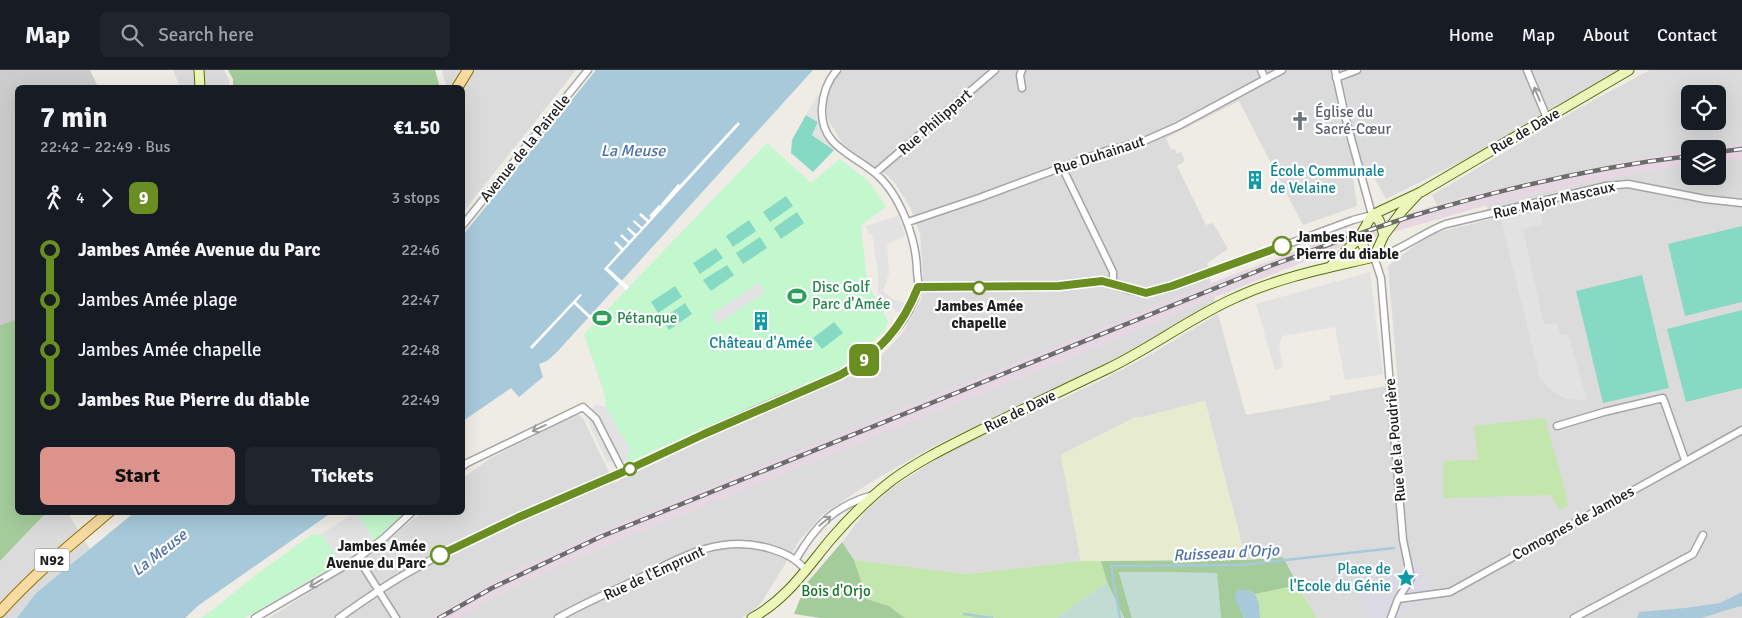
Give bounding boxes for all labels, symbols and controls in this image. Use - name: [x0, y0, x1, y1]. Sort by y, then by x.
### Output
- search box: [100, 12, 450, 57]
- text: Map: [25, 20, 70, 50]
- icon: search: [118, 21, 146, 49]
- text: Search here: [158, 23, 254, 47]
- text: Home: [1449, 24, 1494, 46]
- text: Map: [1522, 24, 1555, 46]
- text: About: [1583, 24, 1629, 46]
- text: Contact: [1657, 24, 1717, 46]
- street label: Rue Philippart: [895, 85, 975, 159]
- map controls: [1681, 85, 1726, 185]
- button: locate: [1681, 85, 1726, 130]
- one-way arrow: [1532, 87, 1541, 102]
- street label: Avenue de la Pairelle: [476, 91, 574, 205]
- text: 7 min: [40, 101, 108, 135]
- place label: Église du Sacré-Cœur: [1315, 102, 1392, 138]
- street label: Rue de Dave: [1487, 104, 1563, 158]
- church icon: Église du Sacré-Cœur: [1289, 110, 1311, 132]
- text: €1.50: [394, 116, 440, 140]
- street label: Rue Duhainaut: [1051, 132, 1147, 178]
- text: 22:42 – 22:49 · Bus: [40, 137, 171, 157]
- button: layers: [1681, 140, 1726, 185]
- water label: La Meuse: [601, 141, 666, 161]
- place label: École Communale de Velaine: [1270, 161, 1385, 197]
- building icon: École Communale de Velaine: [1244, 169, 1266, 191]
- street label: Rue Major Mascaux: [1491, 177, 1617, 223]
- icon: walk: [40, 184, 68, 212]
- icon: forward: [93, 184, 121, 212]
- text: 9: [139, 187, 148, 209]
- text: 4: [76, 188, 85, 208]
- text: 3 stops: [392, 188, 440, 208]
- place label: Jambes Rue Pierre du diable: [1296, 228, 1399, 263]
- marker: Jambes Rue Pierre du diable: [1272, 236, 1292, 256]
- text: Jambes Amée Avenue du Parc: [78, 238, 321, 262]
- text: 22:46: [401, 240, 440, 260]
- place label: Disc Golf Parc d'Amée: [812, 278, 891, 313]
- marker: Jambes Amée chapelle: [972, 281, 986, 295]
- sports icon: Disc Golf Parc d'Amée: [786, 285, 808, 307]
- text: Jambes Amée plage: [78, 288, 238, 312]
- text: 22:47: [401, 290, 440, 310]
- place label: Jambes Amée chapelle: [935, 297, 1023, 332]
- sports icon: Pétanque: [591, 307, 613, 329]
- place label: Pétanque: [617, 309, 677, 327]
- building icon: Château d'Amée: [750, 310, 772, 332]
- place label: Château d'Amée: [709, 334, 813, 352]
- text: Jambes Amée chapelle: [78, 338, 262, 362]
- text: 22:48: [401, 340, 440, 360]
- line badge: 9: [848, 344, 880, 376]
- text: 9: [859, 349, 869, 371]
- street label: Rue de la Poudrière: [1381, 377, 1409, 503]
- street label: Rue de Dave: [981, 386, 1059, 436]
- text: Jambes Rue Pierre du diable: [78, 388, 310, 412]
- text: 22:49: [401, 390, 440, 410]
- one-way arrow: [532, 423, 547, 433]
- button: Start: [40, 447, 235, 505]
- button: Tickets: [245, 447, 440, 505]
- unlabelled marker: [623, 462, 637, 476]
- street label: Comognes de Jambes: [1509, 482, 1637, 564]
- one-way arrow: [818, 515, 831, 526]
- water label: La Meuse: [128, 524, 192, 581]
- place label: Jambes Amée Avenue du Parc: [326, 537, 426, 572]
- water label: Ruisseau d'Orjo: [1173, 540, 1280, 566]
- street label: Rue de l'Emprunt: [601, 542, 707, 604]
- marker: Jambes Amée Avenue du Parc: [430, 545, 450, 565]
- road number: N92: [34, 548, 70, 572]
- place label: Place de l'Ecole du Génie: [1289, 560, 1391, 595]
- place icon: Place de l'Ecole du Génie: [1395, 567, 1417, 589]
- one-way arrow: [310, 578, 324, 588]
- park label: Bois d'Orjo: [801, 582, 871, 600]

